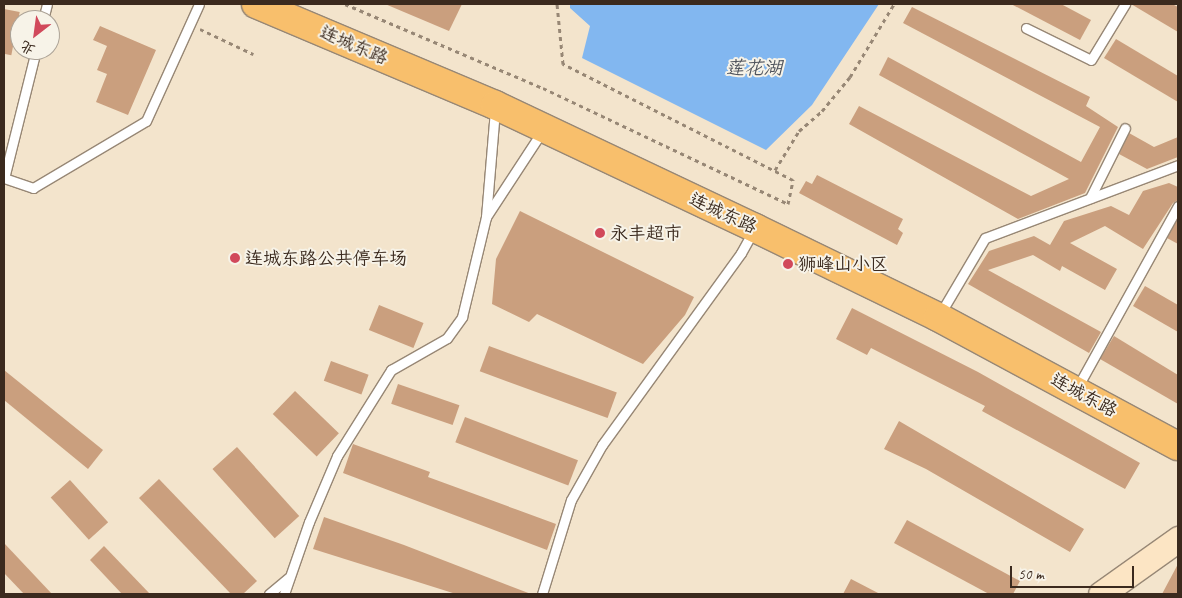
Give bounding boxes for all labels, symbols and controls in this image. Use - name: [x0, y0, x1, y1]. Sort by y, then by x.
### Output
- north arrow: [10, 10, 60, 60]
- street label: 连城东路: [317, 21, 391, 69]
- text: 北: [17, 37, 38, 58]
- water label: 莲花湖: [726, 58, 782, 80]
- street label: 连城东路: [686, 188, 760, 238]
- place label: 永丰超市: [610, 222, 682, 244]
- marker: 永丰超市: [594, 227, 606, 239]
- place label: 连城东路公共停车场: [245, 247, 407, 269]
- marker: 连城东路公共停车场: [229, 252, 241, 264]
- place label: 狮峰山小区: [798, 253, 888, 275]
- marker: 狮峰山小区: [782, 258, 794, 270]
- street label: 连城东路: [1047, 369, 1121, 421]
- scale bar: [1012, 556, 1136, 588]
- text: 50 m: [1018, 565, 1044, 584]

